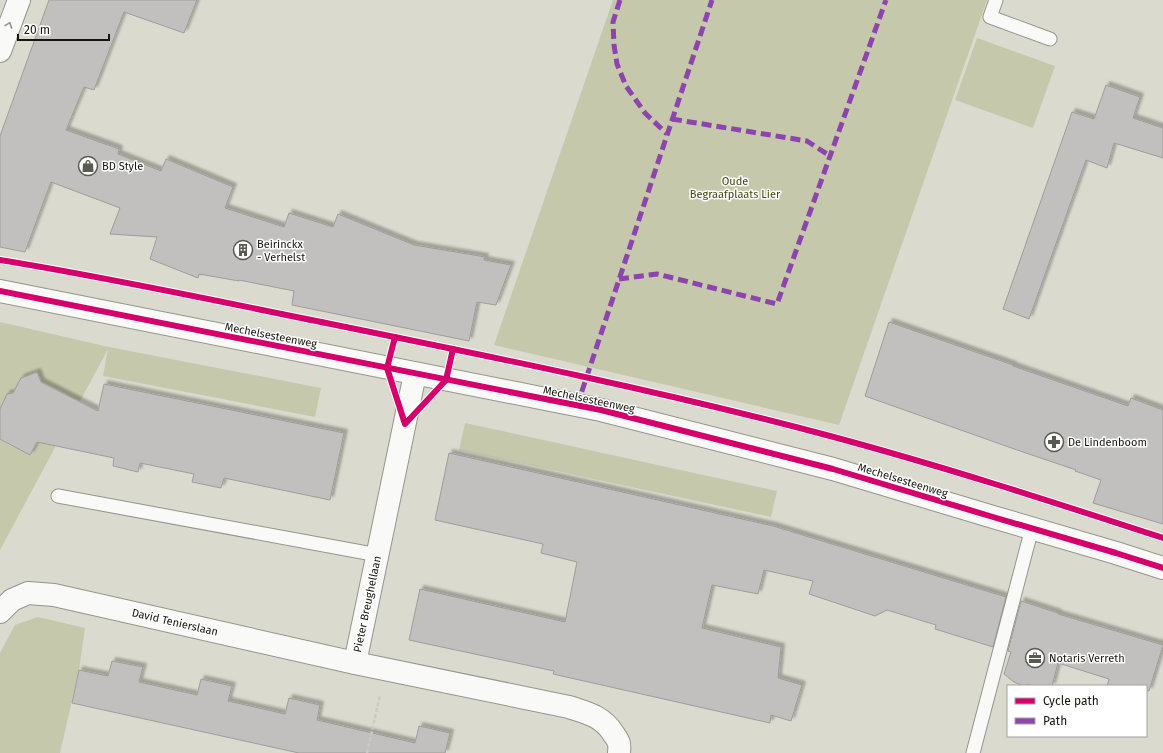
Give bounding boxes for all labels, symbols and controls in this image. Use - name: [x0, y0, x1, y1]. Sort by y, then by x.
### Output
- scale bar: [18, 16, 109, 42]
- one-way arrow: [5, 22, 13, 29]
- text: 20 m: [24, 23, 50, 37]
- shop icon: BD Style: [77, 155, 99, 177]
- place label: BD Style: [102, 160, 143, 173]
- park label: Oude Begraafplaats Lier: [690, 175, 781, 201]
- place label: Beirinckx - Verhelst: [257, 238, 305, 264]
- building icon: Beirinckx - Verhelst: [232, 239, 254, 261]
- street label: Mechelsesteenweg: [224, 320, 318, 351]
- street label: Mechelsesteenweg: [542, 383, 636, 416]
- pharmacy icon: De Lindenboom: [1043, 431, 1065, 453]
- place label: De Lindenboom: [1068, 436, 1147, 449]
- street label: Mechelsesteenweg: [856, 461, 950, 500]
- street label: Pieter Breughellaan: [351, 555, 384, 654]
- street label: David Tenierslaan: [130, 606, 219, 639]
- office icon: Notaris Verreth: [1024, 647, 1046, 669]
- place label: Notaris Verreth: [1049, 652, 1125, 665]
- legend: [1007, 685, 1147, 737]
- text: Cycle path: [1043, 694, 1099, 708]
- text: Path: [1043, 714, 1067, 728]

